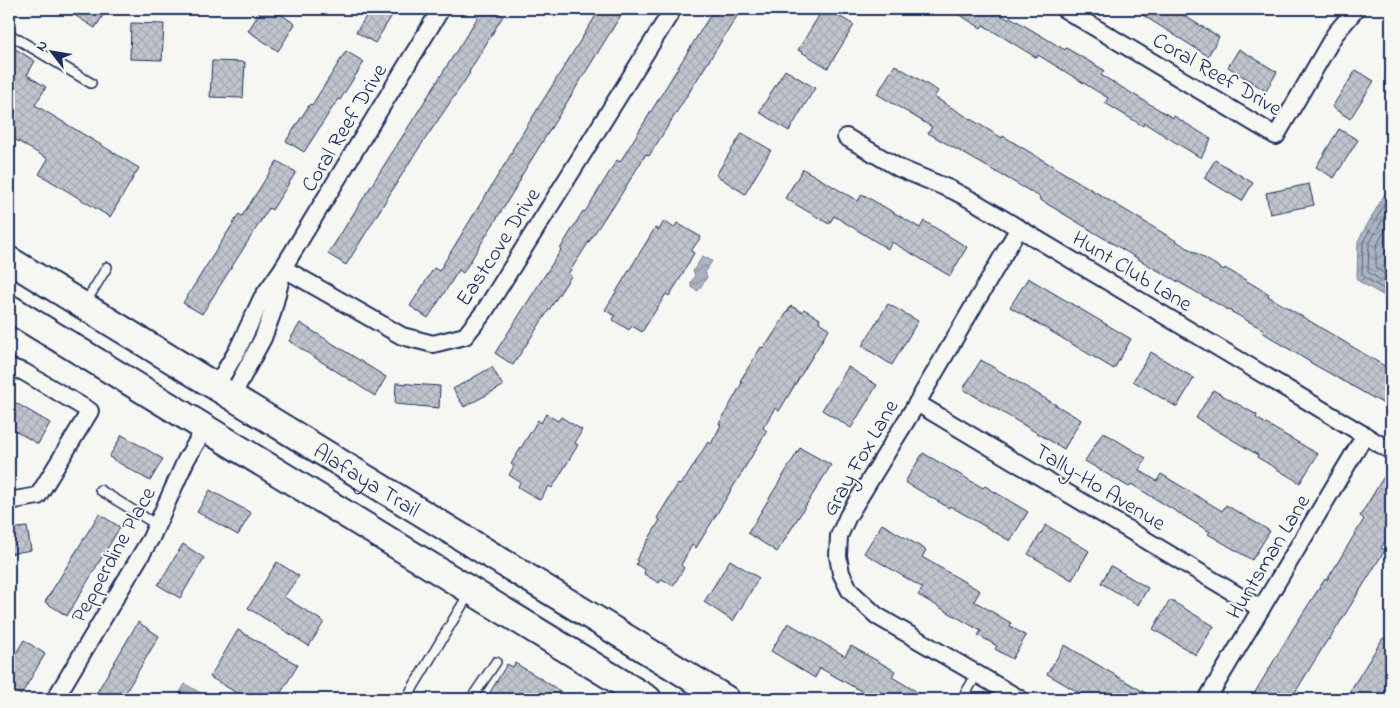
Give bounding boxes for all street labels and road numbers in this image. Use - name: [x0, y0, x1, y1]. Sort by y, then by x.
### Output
- street label: Coral Reef Drive: [1146, 26, 1287, 126]
- street label: Coral Reef Drive: [295, 58, 397, 199]
- street label: Eastcove Drive: [449, 182, 550, 313]
- street label: Hunt Club Lane: [1065, 224, 1198, 321]
- street label: Gray Fox Lane: [815, 394, 909, 523]
- street label: Alafaya Trail: [306, 437, 425, 527]
- street label: Tally-Ho Avenue: [1027, 437, 1171, 541]
- street label: Pepperdine Place: [64, 482, 165, 629]
- street label: Huntsman Lane: [1220, 489, 1320, 626]

